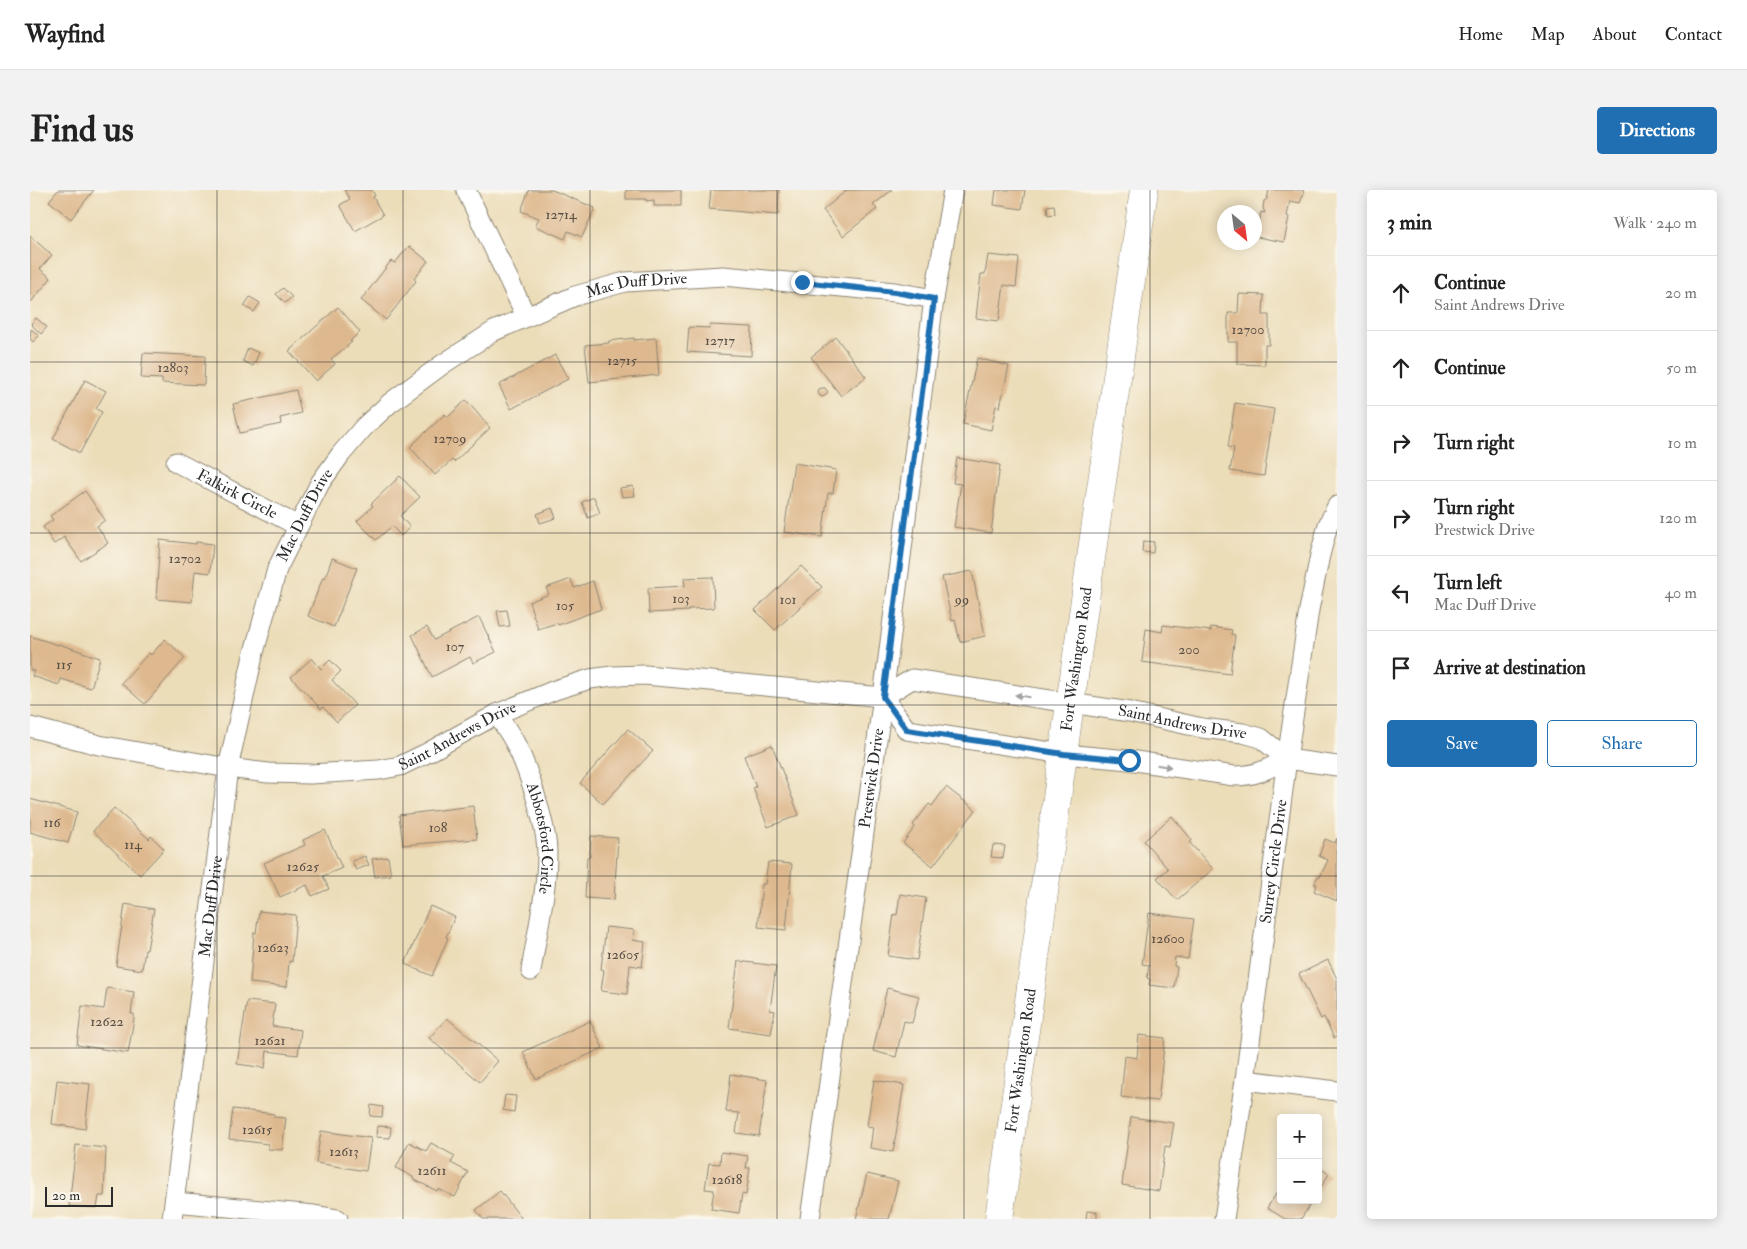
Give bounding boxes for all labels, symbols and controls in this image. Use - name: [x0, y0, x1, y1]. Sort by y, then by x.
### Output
- text: Wayfind: [25, 19, 105, 50]
- text: Home: [1458, 23, 1503, 46]
- text: Map: [1531, 23, 1565, 46]
- text: About: [1593, 23, 1637, 46]
- text: Contact: [1665, 23, 1722, 46]
- button: Directions: [1597, 107, 1717, 154]
- text: Find us: [30, 108, 134, 152]
- north arrow: [1217, 205, 1262, 250]
- house number: 12714: [545, 206, 578, 223]
- text: 3 min: [1387, 209, 1432, 236]
- text: Walk · 240 m: [1613, 213, 1697, 233]
- street label: Mac Duff Drive: [584, 268, 688, 302]
- route end: [791, 271, 814, 294]
- text: Continue: [1434, 271, 1505, 295]
- icon: ahead: [1387, 279, 1415, 307]
- text: 20 m: [1665, 283, 1697, 303]
- text: Saint Andrews Drive: [1434, 295, 1565, 315]
- house number: 12700: [1232, 321, 1264, 338]
- house number: 12717: [705, 332, 736, 349]
- house number: 12715: [607, 352, 638, 369]
- icon: ahead: [1387, 354, 1415, 382]
- text: Continue: [1434, 356, 1505, 380]
- text: 50 m: [1666, 358, 1697, 378]
- house number: 12803: [157, 359, 189, 376]
- icon: right: [1387, 429, 1415, 457]
- house number: 12709: [434, 430, 466, 447]
- text: Turn right: [1434, 431, 1514, 455]
- text: 10 m: [1667, 433, 1697, 453]
- street label: Mac Duff Drive: [272, 464, 337, 565]
- street label: Falkirk Circle: [193, 465, 281, 524]
- text: Turn right: [1434, 496, 1514, 520]
- icon: right: [1387, 504, 1415, 532]
- text: 120 m: [1659, 508, 1697, 528]
- text: Prestwick Drive: [1434, 520, 1535, 540]
- house number: 12702: [169, 550, 201, 567]
- text: Turn left: [1434, 571, 1502, 595]
- icon: left: [1387, 579, 1415, 607]
- text: 40 m: [1664, 583, 1697, 603]
- street label: Fort Washington Road: [1056, 586, 1097, 733]
- house number: 103: [672, 590, 690, 607]
- house number: 101: [779, 591, 797, 608]
- house number: 99: [954, 591, 969, 608]
- text: Mac Duff Drive: [1434, 595, 1536, 615]
- house number: 105: [556, 597, 575, 614]
- house number: 107: [446, 638, 465, 655]
- house number: 200: [1178, 641, 1200, 658]
- icon: arrive: [1387, 654, 1415, 682]
- house number: 115: [56, 656, 73, 673]
- text: Arrive at destination: [1434, 656, 1586, 680]
- one-way arrow: [1014, 692, 1030, 700]
- street label: Saint Andrews Drive: [395, 697, 520, 775]
- street label: Saint Andrews Drive: [1117, 700, 1250, 744]
- button: Save: [1387, 720, 1537, 767]
- button: Share: [1547, 720, 1697, 767]
- street label: Prestwick Drive: [855, 727, 889, 830]
- route start: [1118, 749, 1141, 772]
- one-way arrow: [1157, 762, 1173, 770]
- street label: Abbotsford Circle: [522, 779, 557, 896]
- street label: Surrey Circle Drive: [1256, 798, 1292, 925]
- house number: 116: [44, 814, 61, 831]
- house number: 108: [429, 819, 448, 836]
- house number: 114: [124, 836, 143, 853]
- street label: Mac Duff Drive: [195, 854, 227, 958]
- house number: 12625: [287, 858, 320, 875]
- house number: 12600: [1151, 930, 1185, 947]
- house number: 12623: [257, 939, 289, 956]
- house number: 12605: [607, 946, 640, 963]
- street label: Fort Washington Road: [1001, 987, 1041, 1134]
- house number: 12622: [90, 1013, 124, 1030]
- house number: 12621: [254, 1032, 286, 1049]
- map controls: [1277, 1114, 1322, 1204]
- button: +: [1277, 1114, 1322, 1159]
- house number: 12615: [242, 1121, 273, 1138]
- house number: 12613: [329, 1143, 359, 1160]
- button: −: [1277, 1159, 1322, 1204]
- house number: 12611: [417, 1162, 447, 1179]
- house number: 12618: [712, 1171, 743, 1188]
- scale bar: [45, 1184, 112, 1207]
- text: 20 m: [52, 1187, 80, 1204]

